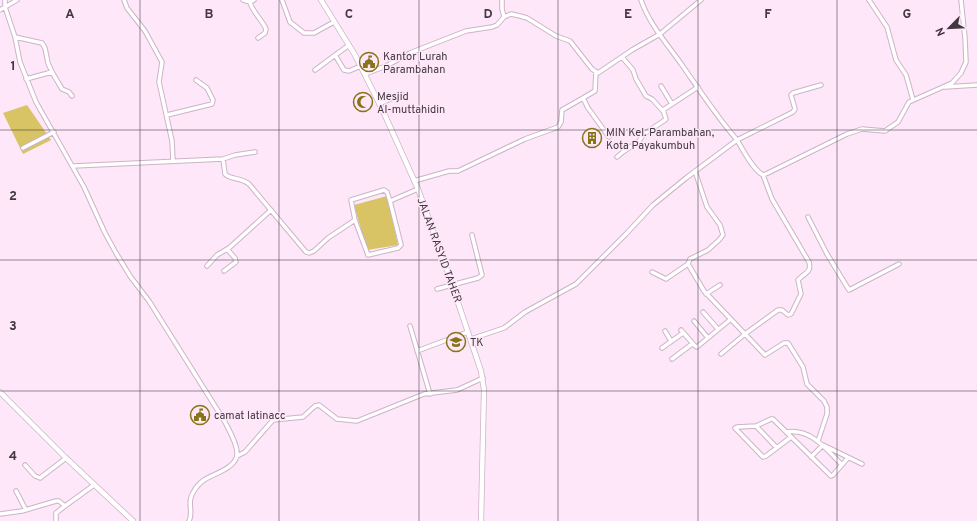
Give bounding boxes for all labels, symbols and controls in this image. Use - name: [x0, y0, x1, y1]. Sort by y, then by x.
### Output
- text: A: [65, 7, 75, 23]
- text: B: [205, 7, 214, 23]
- text: C: [345, 7, 353, 23]
- text: D: [483, 7, 493, 23]
- text: E: [624, 7, 632, 23]
- text: F: [764, 7, 772, 23]
- text: G: [903, 7, 912, 23]
- north arrow: [929, 8, 969, 48]
- text: N: [933, 25, 949, 38]
- place label: Kantor Lurah Parambahan: [383, 50, 448, 77]
- public building icon: Kantor Lurah Parambahan: [358, 51, 380, 73]
- text: 1: [10, 59, 16, 75]
- place label: Mesjid Al-muttahidin: [377, 90, 445, 117]
- mosque icon: Mesjid Al-muttahidin: [352, 91, 374, 113]
- place label: MIN Kel. Parambahan, Kota Payakumbuh: [606, 126, 715, 153]
- building icon: MIN Kel. Parambahan, Kota Payakumbuh: [581, 127, 603, 149]
- text: 2: [9, 189, 17, 205]
- street label: JALAN RASYID TAHER: [414, 196, 465, 305]
- text: 3: [9, 319, 17, 335]
- school or university icon: TK: [445, 331, 467, 353]
- place label: TK: [470, 336, 484, 350]
- public building icon: camat latinacc: [189, 404, 211, 426]
- place label: camat latinacc: [214, 409, 286, 423]
- text: 4: [9, 449, 17, 465]

